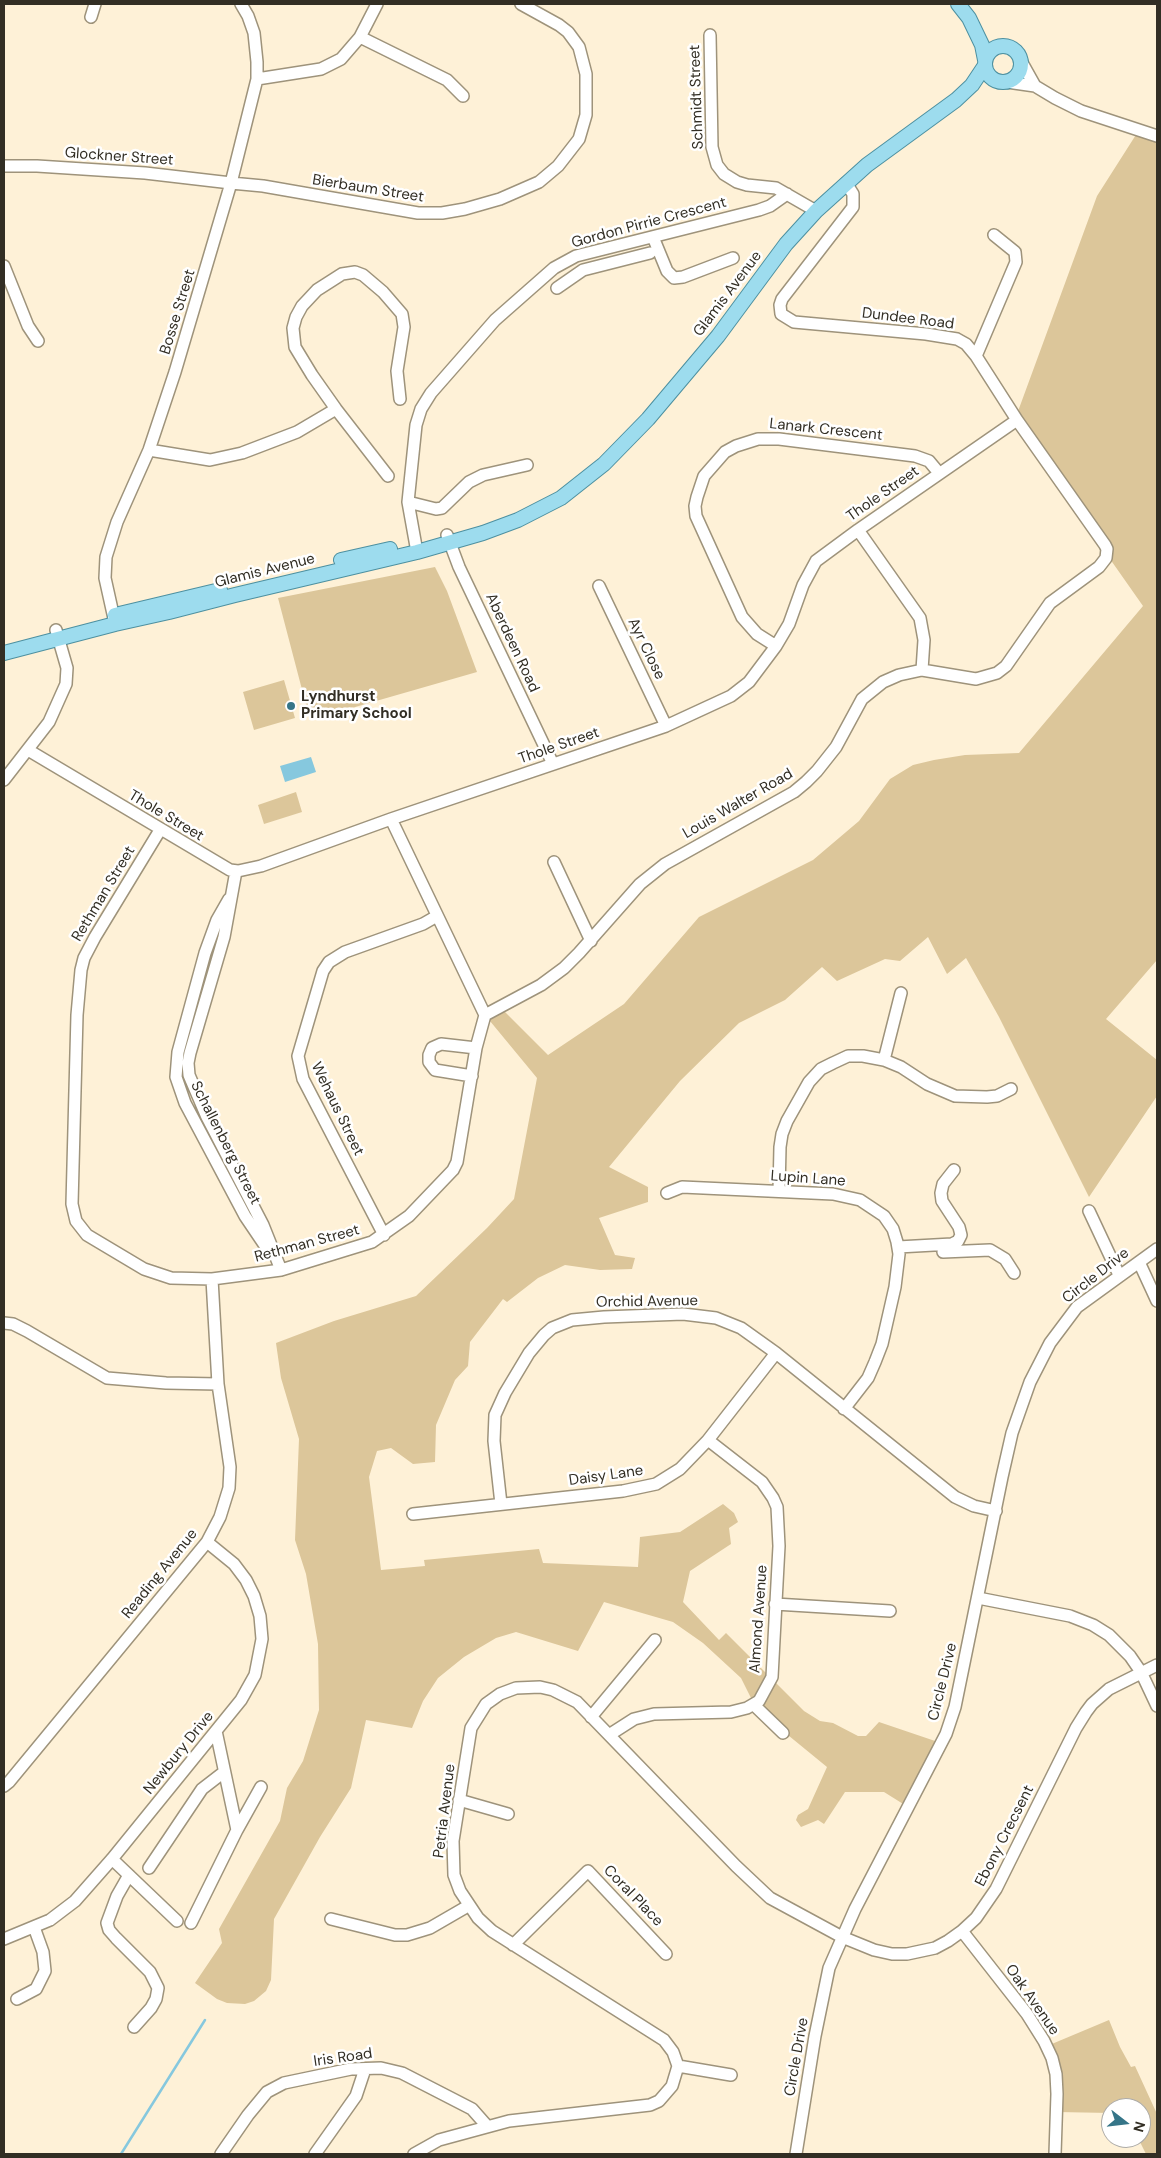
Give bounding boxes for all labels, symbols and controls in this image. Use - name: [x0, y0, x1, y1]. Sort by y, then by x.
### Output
- street label: Schmidt Street: [686, 44, 708, 150]
- street label: Glockner Street: [64, 144, 174, 170]
- street label: Bierbaum Street: [311, 171, 425, 207]
- street label: Gordon Pirrie Crescent: [570, 194, 728, 252]
- street label: Glamis Avenue: [690, 248, 766, 340]
- street label: Bosse Street: [157, 267, 199, 357]
- street label: Dundee Road: [861, 304, 955, 334]
- street label: Lanark Crescent: [769, 415, 883, 445]
- street label: Thole Street: [843, 462, 923, 526]
- street label: Glamis Avenue: [213, 550, 317, 592]
- street label: Aberdeen Road: [481, 591, 543, 695]
- street label: Ayr Close: [623, 615, 669, 683]
- place label: Lyndhurst Primary School: [301, 688, 412, 723]
- marker: Lyndhurst Primary School: [285, 700, 297, 712]
- street label: Thole Street: [516, 724, 602, 768]
- street label: Louis Walter Road: [680, 765, 796, 843]
- street label: Thole Street: [125, 787, 207, 845]
- street label: Rethman Street: [69, 843, 139, 945]
- street label: Wehaus Street: [307, 1059, 367, 1159]
- street label: Schallenberg Street: [186, 1078, 264, 1208]
- street label: Lupin Lane: [770, 1167, 846, 1191]
- street label: Rethman Street: [253, 1221, 361, 1267]
- street label: Circle Drive: [1059, 1244, 1133, 1308]
- street label: Orchid Avenue: [596, 1292, 698, 1312]
- street label: Daisy Lane: [568, 1462, 644, 1490]
- street label: Reading Avenue: [118, 1526, 202, 1622]
- street label: Almond Avenue: [746, 1564, 772, 1674]
- street label: Circle Drive: [925, 1641, 961, 1723]
- street label: Newbury Drive: [140, 1708, 218, 1798]
- street label: Petria Avenue: [430, 1763, 460, 1859]
- street label: Ebony Crecsent: [972, 1782, 1038, 1890]
- street label: Coral Place: [599, 1862, 667, 1930]
- street label: Oak Avenue: [1001, 1961, 1063, 2039]
- street label: Circle Drive: [781, 2016, 813, 2098]
- street label: Iris Road: [312, 2045, 374, 2071]
- north arrow: [1101, 2098, 1151, 2148]
- text: N: [1129, 2119, 1150, 2134]

